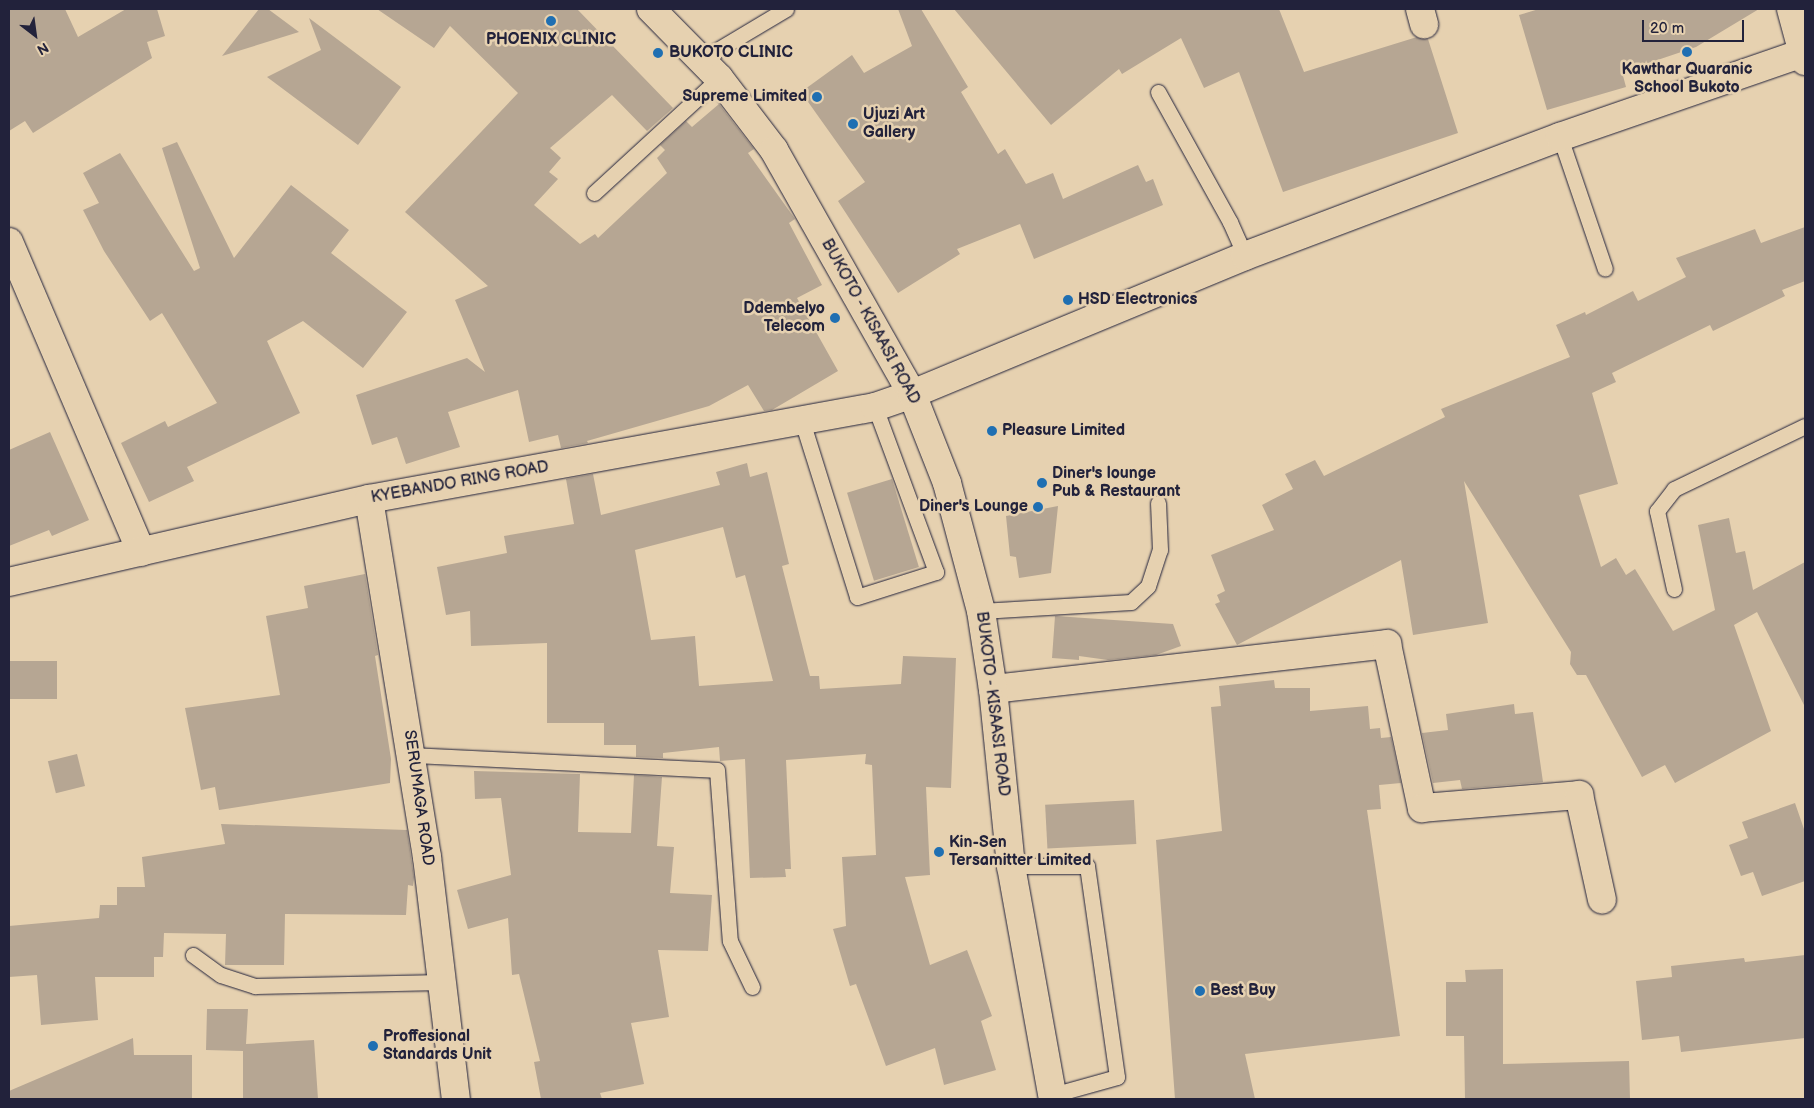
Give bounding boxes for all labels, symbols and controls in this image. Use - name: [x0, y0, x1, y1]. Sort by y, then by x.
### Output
- north arrow: [10, 10, 60, 60]
- scale bar: [1644, 10, 1746, 42]
- marker: PHOENIX CLINIC: [544, 14, 558, 28]
- text: 20 m: [1650, 19, 1684, 38]
- place label: PHOENIX CLINIC: [486, 30, 616, 50]
- text: N: [34, 38, 52, 58]
- place label: BUKOTO CLINIC: [669, 43, 793, 63]
- marker: BUKOTO CLINIC: [651, 46, 665, 60]
- marker: Kawthar Quaranic School Bukoto: [1681, 46, 1693, 58]
- place label: Kawthar Quaranic School Bukoto: [1622, 60, 1752, 98]
- place label: Supreme Limited: [682, 87, 807, 107]
- marker: Supreme Limited: [811, 91, 823, 103]
- place label: Ujuzi Art Gallery: [863, 105, 925, 143]
- marker: Ujuzi Art Gallery: [847, 118, 859, 130]
- street label: BUKOTO - KISAASI ROAD: [816, 235, 924, 409]
- place label: HSD Electronics: [1078, 290, 1197, 310]
- marker: HSD Electronics: [1062, 294, 1074, 306]
- place label: Ddembelyo Telecom: [743, 299, 825, 337]
- marker: Ddembelyo Telecom: [829, 312, 841, 324]
- place label: Pleasure Limited: [1002, 421, 1125, 441]
- marker: Pleasure Limited: [986, 425, 998, 437]
- street label: KYEBANDO RING ROAD: [370, 458, 550, 508]
- place label: Diner's lounge Pub & Restaurant: [1052, 464, 1180, 502]
- marker: Diner's lounge Pub & Restaurant: [1036, 477, 1048, 489]
- place label: Diner's Lounge: [919, 497, 1028, 517]
- marker: Diner's Lounge: [1032, 501, 1044, 513]
- street label: BUKOTO - KISAASI ROAD: [971, 610, 1013, 798]
- street label: SERUMAGA ROAD: [399, 729, 437, 867]
- place label: Kin-Sen Tersamitter Limited: [949, 833, 1091, 871]
- marker: Kin-Sen Tersamitter Limited: [933, 846, 945, 858]
- place label: Best Buy: [1210, 981, 1276, 1001]
- marker: Best Buy: [1194, 985, 1206, 997]
- place label: Proffesional Standards Unit: [383, 1027, 492, 1065]
- marker: Proffesional Standards Unit: [367, 1040, 379, 1052]

